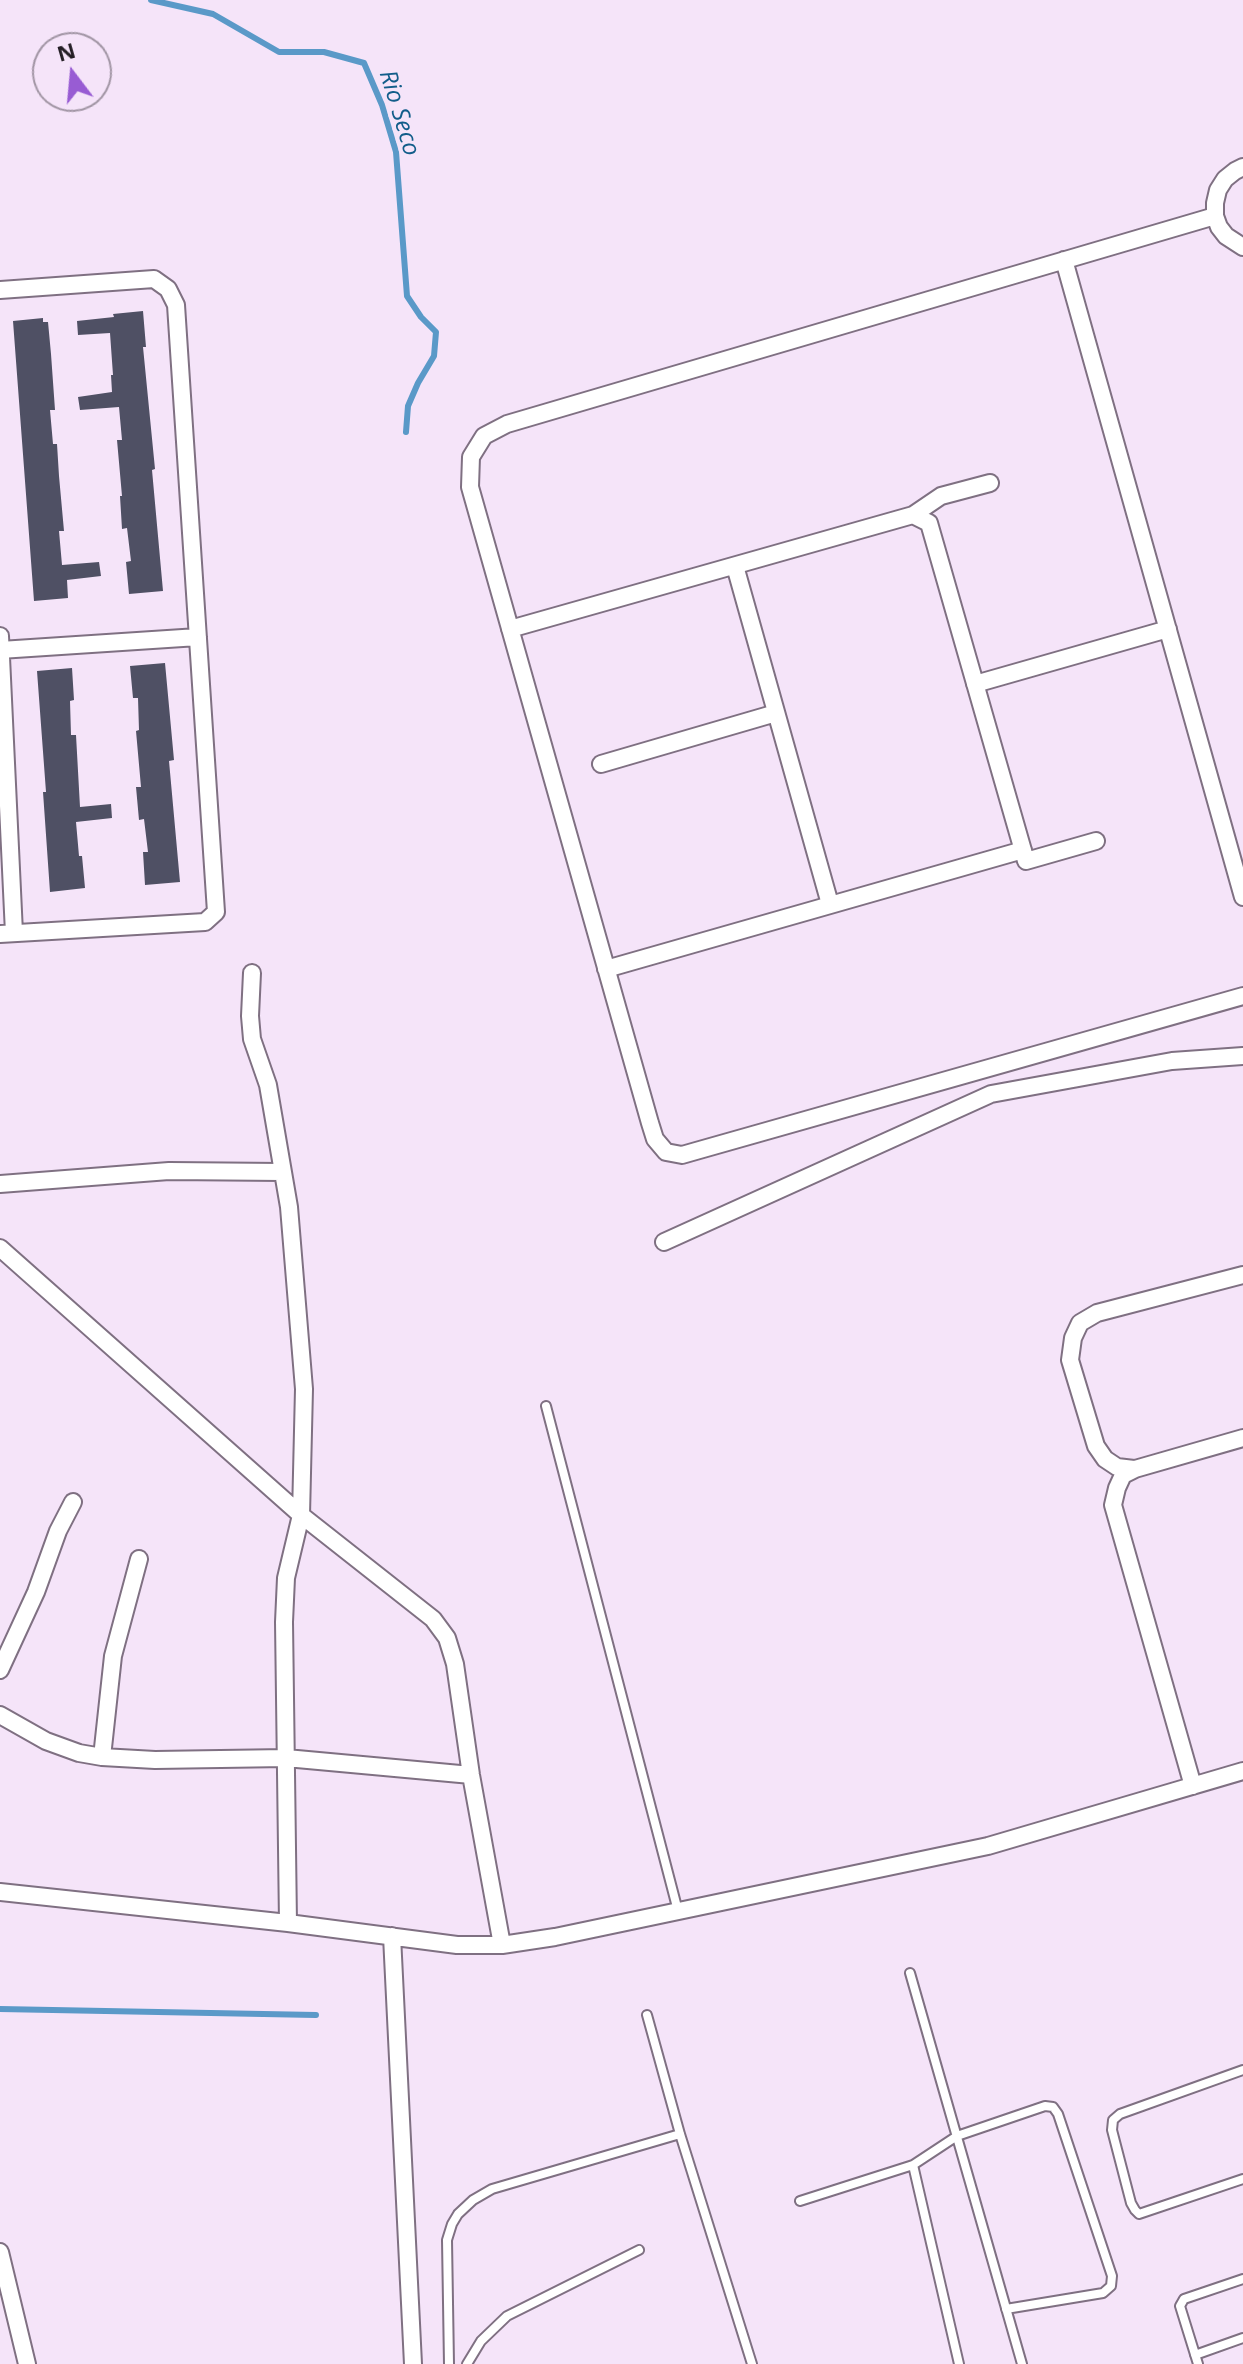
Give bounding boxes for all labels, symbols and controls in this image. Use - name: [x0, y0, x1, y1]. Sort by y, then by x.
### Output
- north arrow: [32, 32, 112, 112]
- text: N: [53, 34, 79, 68]
- water label: Rio Seco: [372, 67, 426, 159]

